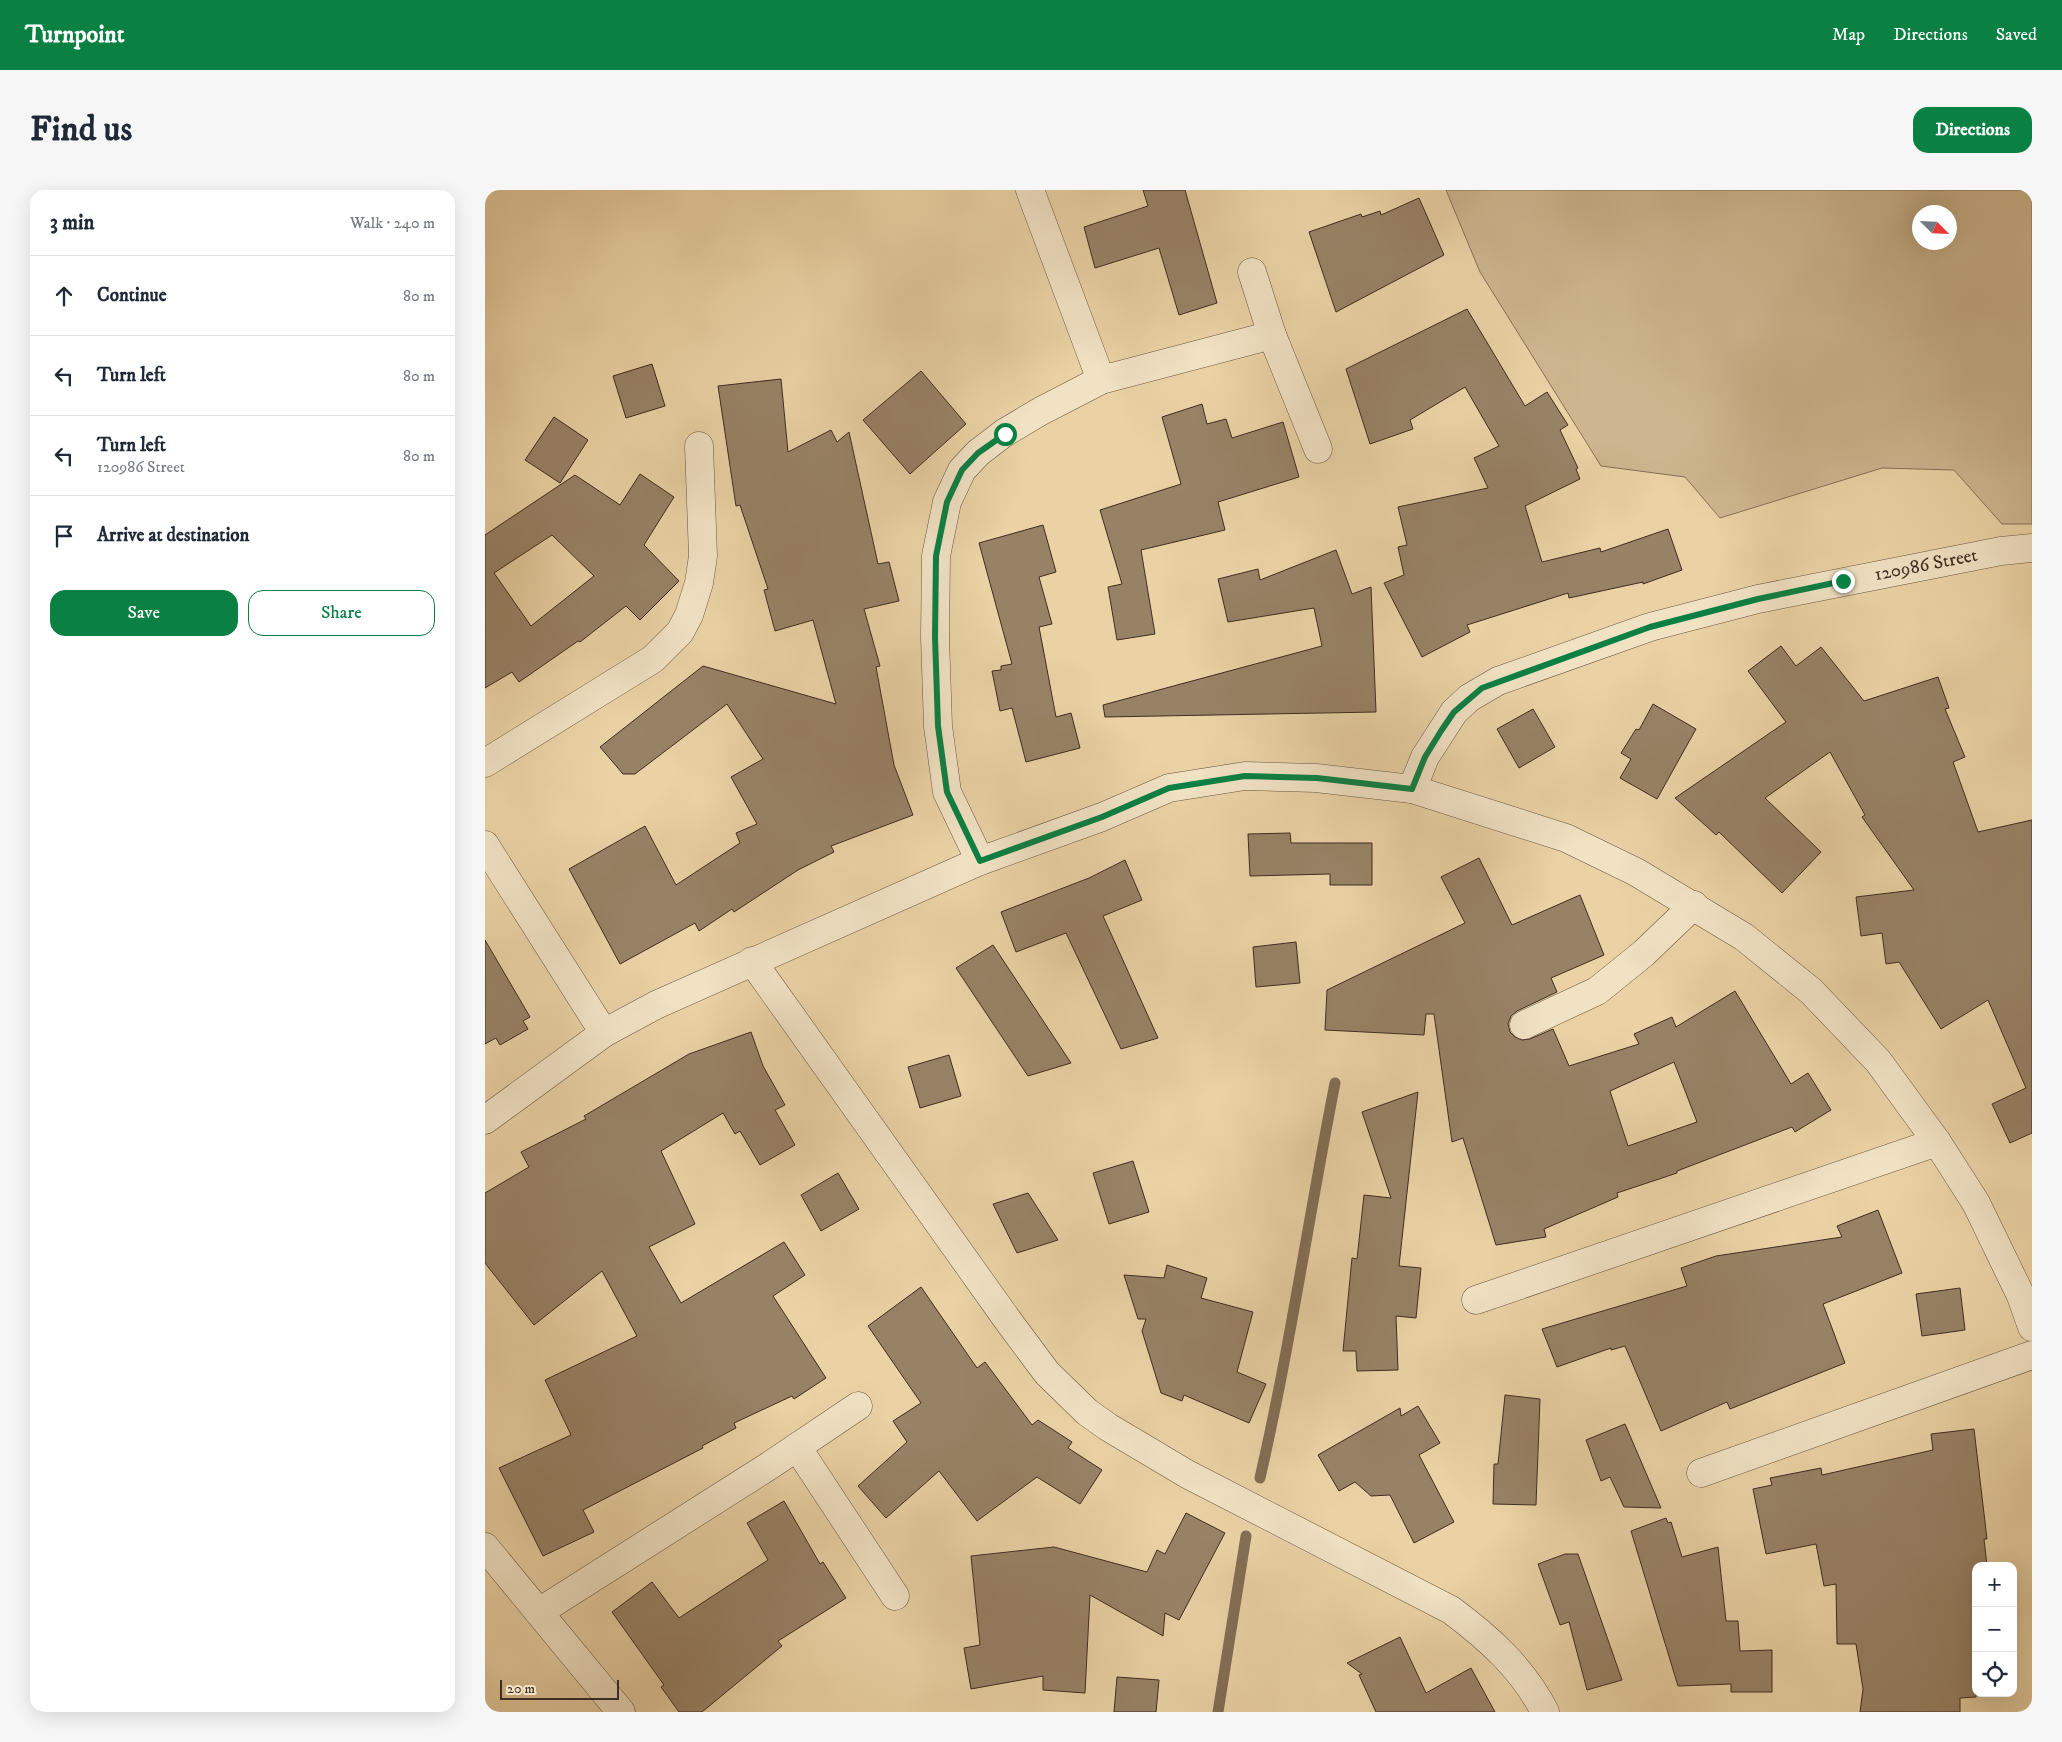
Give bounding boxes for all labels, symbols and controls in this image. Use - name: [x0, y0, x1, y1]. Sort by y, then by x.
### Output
- text: Turnpoint: [25, 20, 124, 50]
- text: Map: [1832, 24, 1865, 46]
- text: Directions: [1893, 24, 1968, 46]
- text: Saved: [1996, 24, 2037, 46]
- button: Directions: [1913, 107, 2032, 153]
- text: Find us: [30, 108, 132, 152]
- north arrow: [1912, 205, 1957, 250]
- text: 3 min: [50, 210, 95, 236]
- text: Walk · 240 m: [350, 213, 435, 233]
- icon: ahead: [50, 282, 78, 310]
- text: Continue: [97, 284, 167, 307]
- text: 80 m: [403, 286, 435, 306]
- icon: left: [50, 362, 78, 390]
- text: Turn left: [97, 364, 166, 387]
- text: 80 m: [403, 366, 435, 386]
- route start: [994, 423, 1017, 446]
- text: Turn left: [97, 434, 166, 457]
- icon: left: [50, 442, 78, 470]
- text: 80 m: [403, 446, 435, 466]
- text: 120986 Street: [97, 457, 185, 477]
- icon: arrive: [50, 522, 78, 550]
- text: Arrive at destination: [97, 524, 249, 547]
- street label: 120986 Street: [1873, 544, 1979, 586]
- route end: [1832, 570, 1855, 593]
- button: Save: [50, 590, 238, 636]
- button: Share: [248, 590, 435, 636]
- map controls: [1972, 1562, 2017, 1697]
- button: +: [1972, 1562, 2017, 1607]
- button: −: [1972, 1607, 2017, 1652]
- button: locate: [1972, 1652, 2017, 1697]
- scale bar: [500, 1677, 619, 1700]
- text: 20 m: [507, 1680, 535, 1698]

